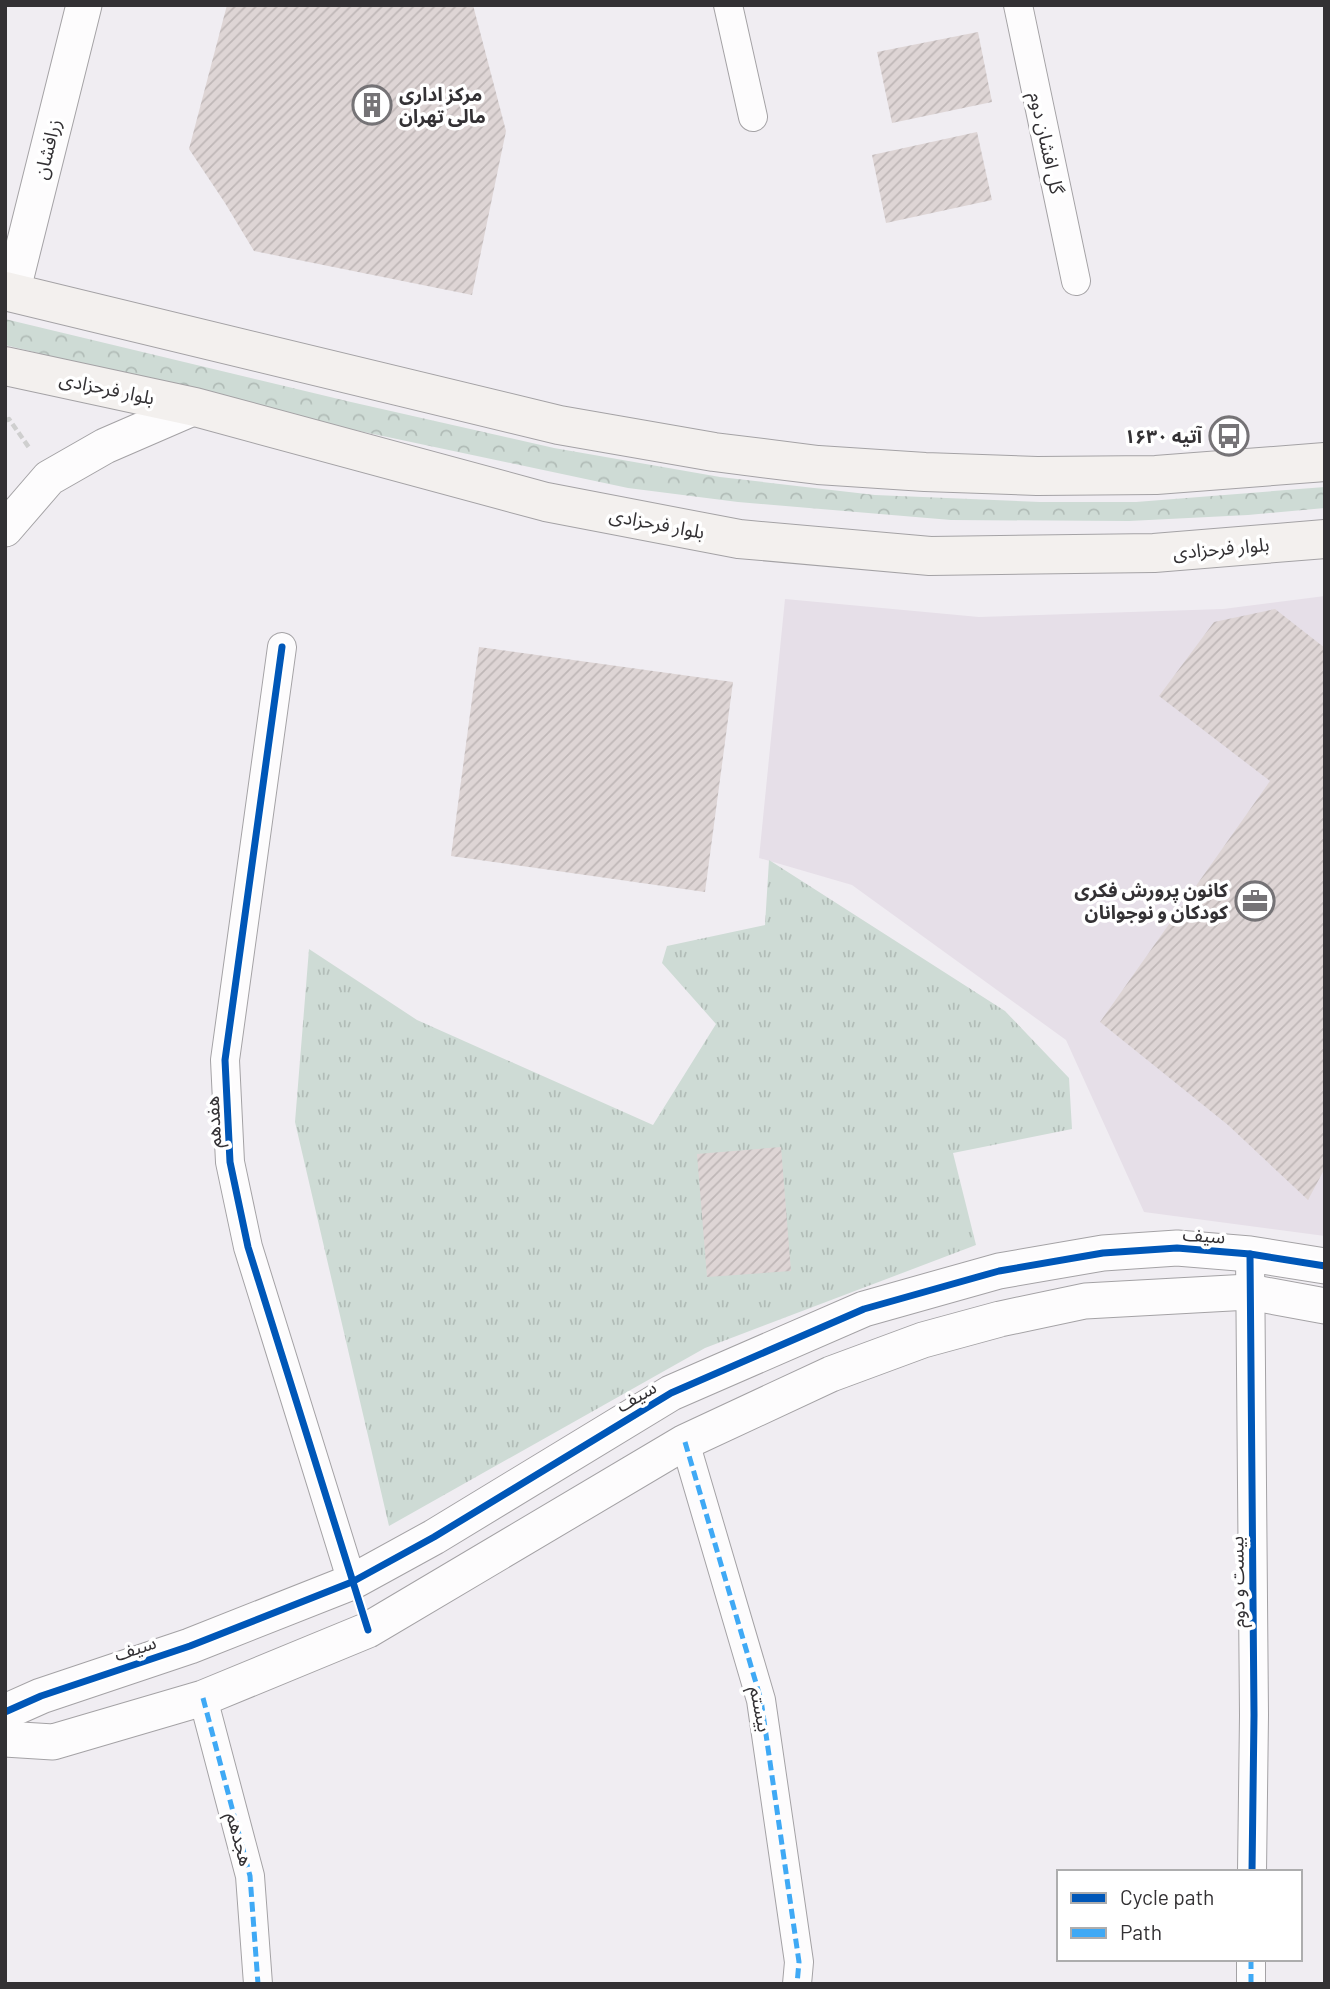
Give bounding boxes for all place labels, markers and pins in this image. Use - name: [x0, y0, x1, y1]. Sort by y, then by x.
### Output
- place label: مرکز اداری مالی تهران: [399, 82, 486, 128]
- building icon: مرکز اداری مالی تهران: [351, 84, 393, 126]
- bus stop icon: آتیه ۱۶۳۰: [1208, 415, 1250, 457]
- place label: آتیه ۱۶۳۰: [1124, 424, 1203, 447]
- place label: کانون پرورش فکری کودکان و نوجوانان: [1074, 878, 1228, 923]
- office icon: کانون پرورش فکری کودکان و نوجوانان: [1234, 880, 1276, 922]

